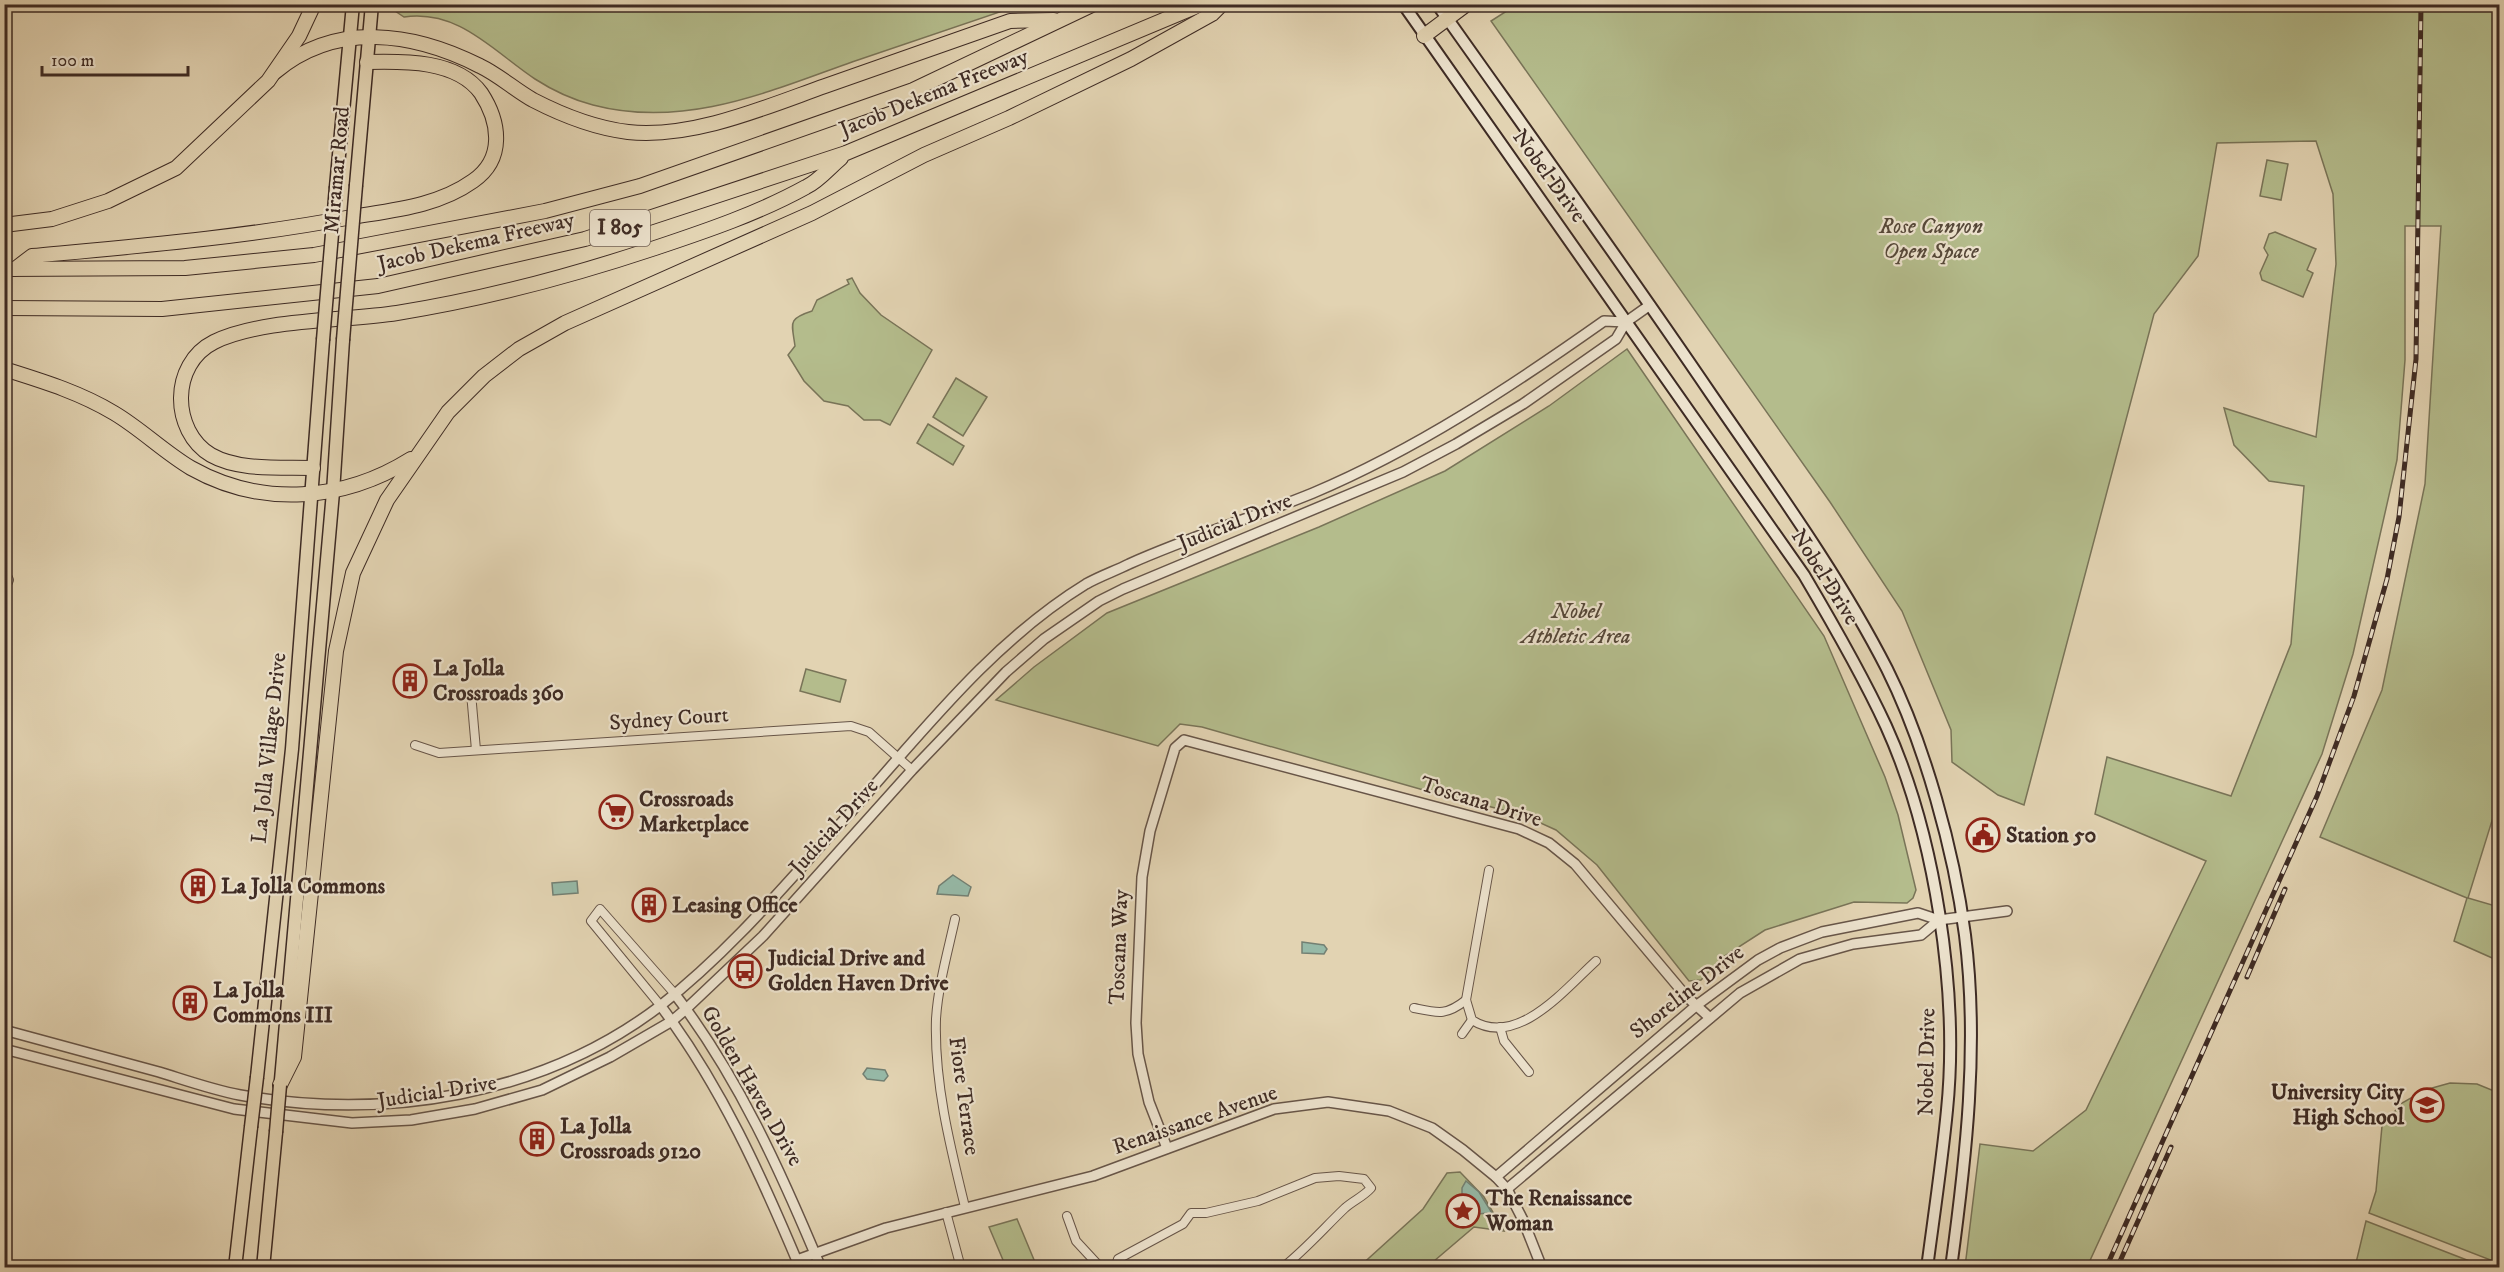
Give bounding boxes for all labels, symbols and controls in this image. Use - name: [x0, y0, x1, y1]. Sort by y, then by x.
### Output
- scale bar: [42, 39, 188, 77]
- street label: Jacob Dekema Freeway: [834, 43, 1033, 144]
- text: 100 m: [51, 50, 94, 72]
- street label: Miramar Road: [318, 105, 356, 235]
- street label: Nobel Drive: [1506, 124, 1592, 228]
- street label: Jacob Dekema Freeway: [373, 206, 578, 278]
- road number: I 805: [590, 210, 650, 246]
- park label: Rose Canyon Open Space: [1878, 213, 1983, 265]
- street label: Judicial Drive: [1172, 487, 1296, 558]
- street label: Nobel Drive: [1785, 524, 1865, 630]
- park label: Nobel Athletic Area: [1519, 598, 1630, 650]
- street label: La Jolla Village Drive: [246, 651, 292, 845]
- place label: La Jolla Crossroads 360: [433, 655, 564, 707]
- building icon: La Jolla Crossroads 360: [392, 663, 428, 699]
- street label: Sydney Court: [608, 701, 730, 737]
- street label: Toscana Drive: [1417, 771, 1545, 833]
- street label: Judicial Drive: [782, 773, 884, 882]
- place label: Crossroads Marketplace: [639, 786, 749, 838]
- supermarket icon: Crossroads Marketplace: [598, 794, 634, 830]
- public building icon: Station 50: [1965, 817, 2001, 853]
- place label: Station 50: [2006, 822, 2096, 849]
- building icon: La Jolla Commons: [180, 868, 216, 904]
- place label: La Jolla Commons: [221, 873, 386, 900]
- building icon: Leasing Office: [631, 887, 667, 923]
- street label: Toscana Way: [1103, 888, 1135, 1005]
- place label: Leasing Office: [672, 892, 798, 919]
- street label: Shoreline Drive: [1625, 939, 1749, 1045]
- place label: Judicial Drive and Golden Haven Drive: [765, 945, 949, 997]
- bus stop icon: Judicial Drive and Golden Haven Drive: [727, 953, 763, 989]
- place label: La Jolla Commons III: [213, 977, 333, 1029]
- building icon: La Jolla Commons III: [172, 985, 208, 1021]
- street label: Golden Haven Drive: [695, 1001, 809, 1171]
- street label: Nobel Drive: [1913, 1008, 1941, 1116]
- street label: Fiore Terrace: [942, 1035, 986, 1157]
- street label: Judicial Drive: [373, 1069, 499, 1115]
- street label: Renaissance Avenue: [1109, 1079, 1281, 1161]
- place label: University City High School: [2271, 1079, 2405, 1131]
- school or university icon: University City High School: [2409, 1087, 2445, 1123]
- place label: La Jolla Crossroads 9120: [560, 1113, 701, 1165]
- building icon: La Jolla Crossroads 9120: [519, 1121, 555, 1157]
- place label: The Renaissance Woman: [1485, 1185, 1632, 1237]
- place icon: The Renaissance Woman: [1445, 1193, 1481, 1229]

